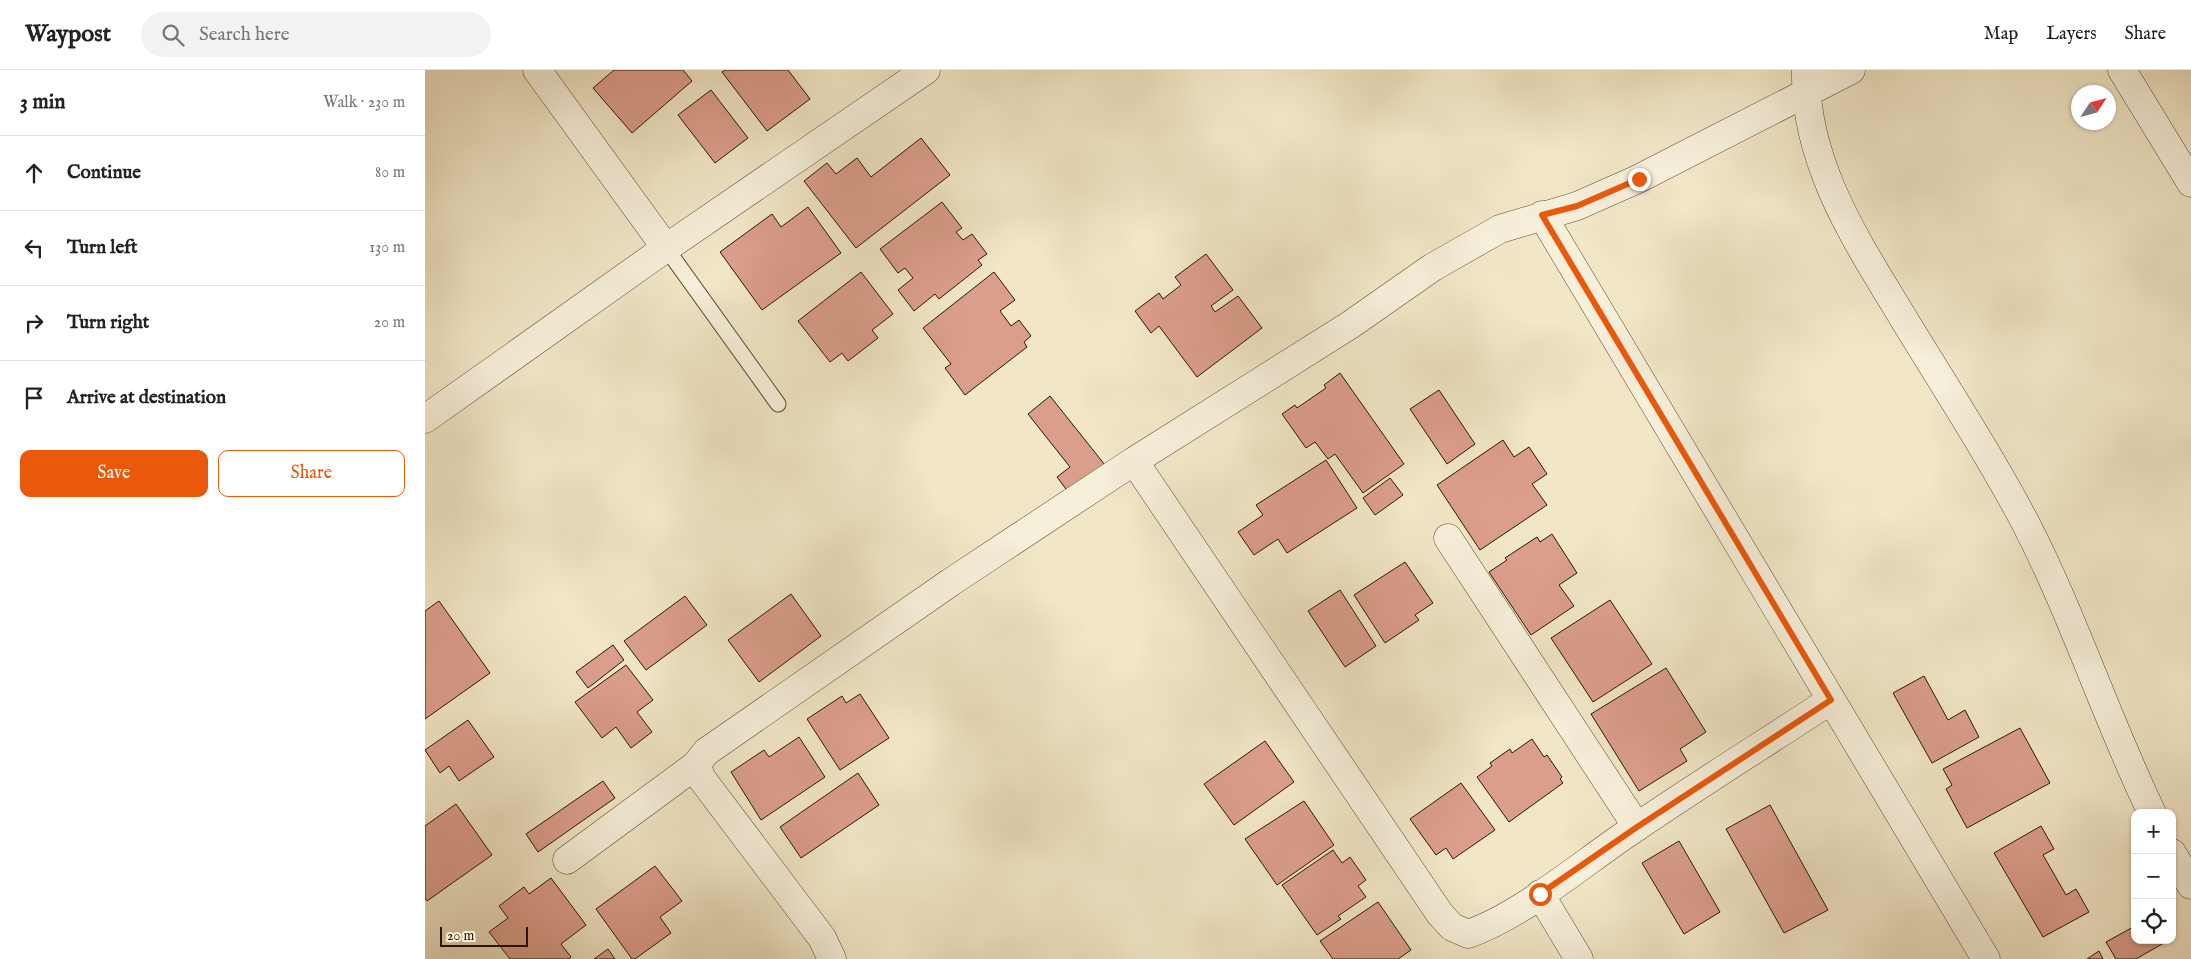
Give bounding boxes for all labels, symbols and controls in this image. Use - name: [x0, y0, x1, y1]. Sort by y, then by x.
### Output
- search box: [141, 12, 491, 57]
- text: Waypost: [25, 19, 111, 50]
- icon: search: [159, 21, 187, 49]
- text: Search here: [199, 23, 290, 47]
- text: Map: [1984, 23, 2018, 46]
- text: Layers: [2046, 23, 2097, 46]
- text: Share: [2125, 23, 2166, 46]
- north arrow: [2071, 85, 2116, 130]
- text: 3 min: [20, 89, 65, 116]
- text: Walk · 230 m: [323, 93, 405, 113]
- icon: ahead: [20, 159, 48, 187]
- text: Continue: [67, 161, 141, 185]
- text: 80 m: [375, 163, 405, 183]
- route end: [1628, 168, 1651, 191]
- icon: left: [20, 234, 48, 262]
- text: Turn left: [67, 236, 138, 260]
- text: 130 m: [369, 238, 405, 258]
- icon: right: [20, 309, 48, 337]
- text: Turn right: [67, 311, 149, 335]
- text: 20 m: [374, 313, 405, 333]
- icon: arrive: [20, 384, 48, 412]
- text: Arrive at destination: [67, 386, 226, 410]
- button: Save: [20, 450, 208, 497]
- button: Share: [218, 450, 405, 497]
- map controls: [2131, 809, 2176, 944]
- button: +: [2131, 809, 2176, 854]
- button: −: [2131, 854, 2176, 899]
- route start: [1529, 883, 1552, 906]
- button: locate: [2131, 899, 2176, 944]
- scale bar: [440, 924, 527, 947]
- text: 20 m: [447, 927, 474, 945]

